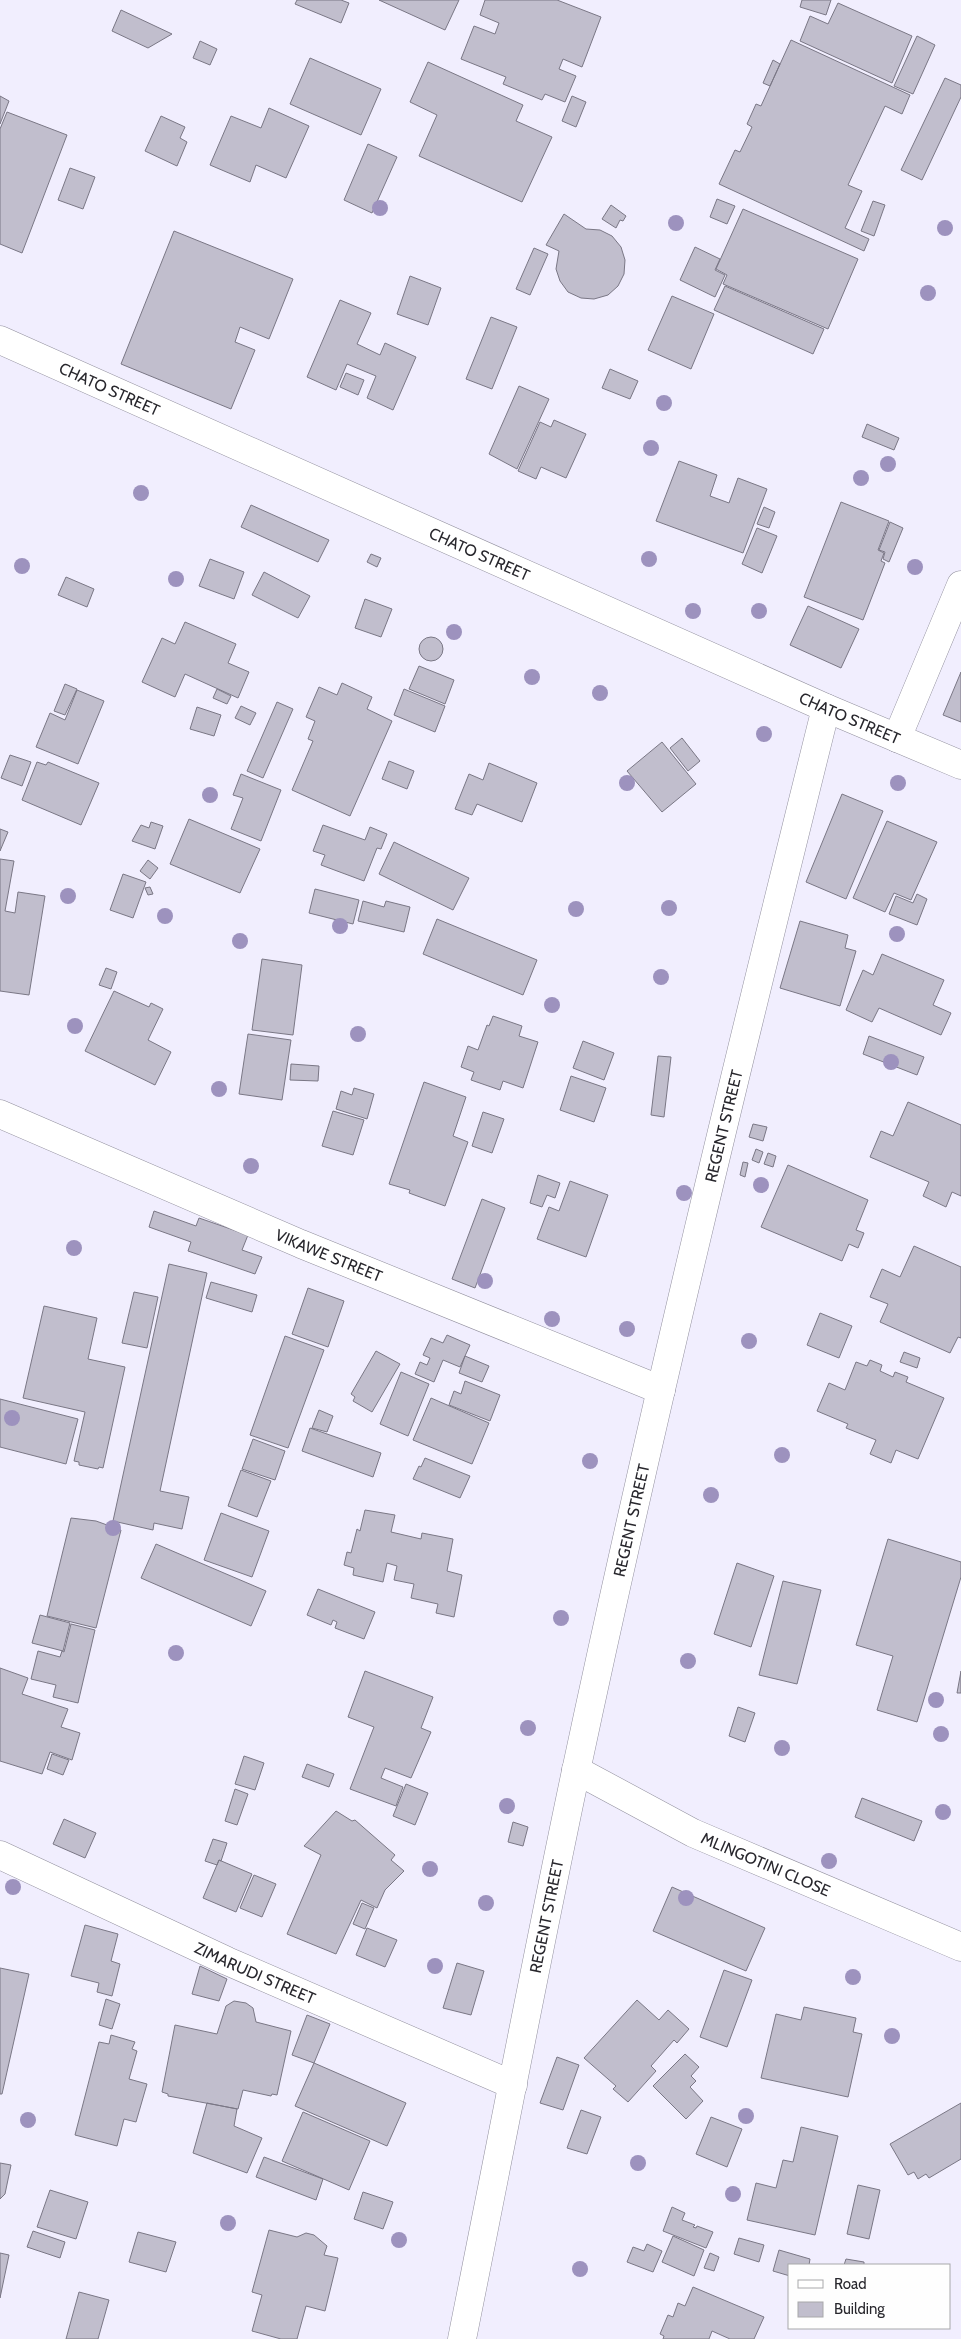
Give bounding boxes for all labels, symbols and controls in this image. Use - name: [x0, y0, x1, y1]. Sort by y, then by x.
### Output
- street label: CHATO STREET: [56, 359, 163, 420]
- street label: CHATO STREET: [426, 523, 533, 585]
- street label: CHATO STREET: [796, 688, 903, 748]
- street label: REGENT STREET: [701, 1067, 747, 1184]
- street label: VIKAWE STREET: [273, 1225, 385, 1286]
- street label: REGENT STREET: [610, 1462, 654, 1579]
- street label: MLINGOTINI CLOSE: [698, 1829, 833, 1900]
- street label: REGENT STREET: [526, 1858, 567, 1975]
- street label: ZIMARUDI STREET: [191, 1938, 319, 2008]
- legend: [788, 2264, 951, 2329]
- text: Road: [834, 2275, 867, 2293]
- text: Building: [834, 2300, 885, 2318]

